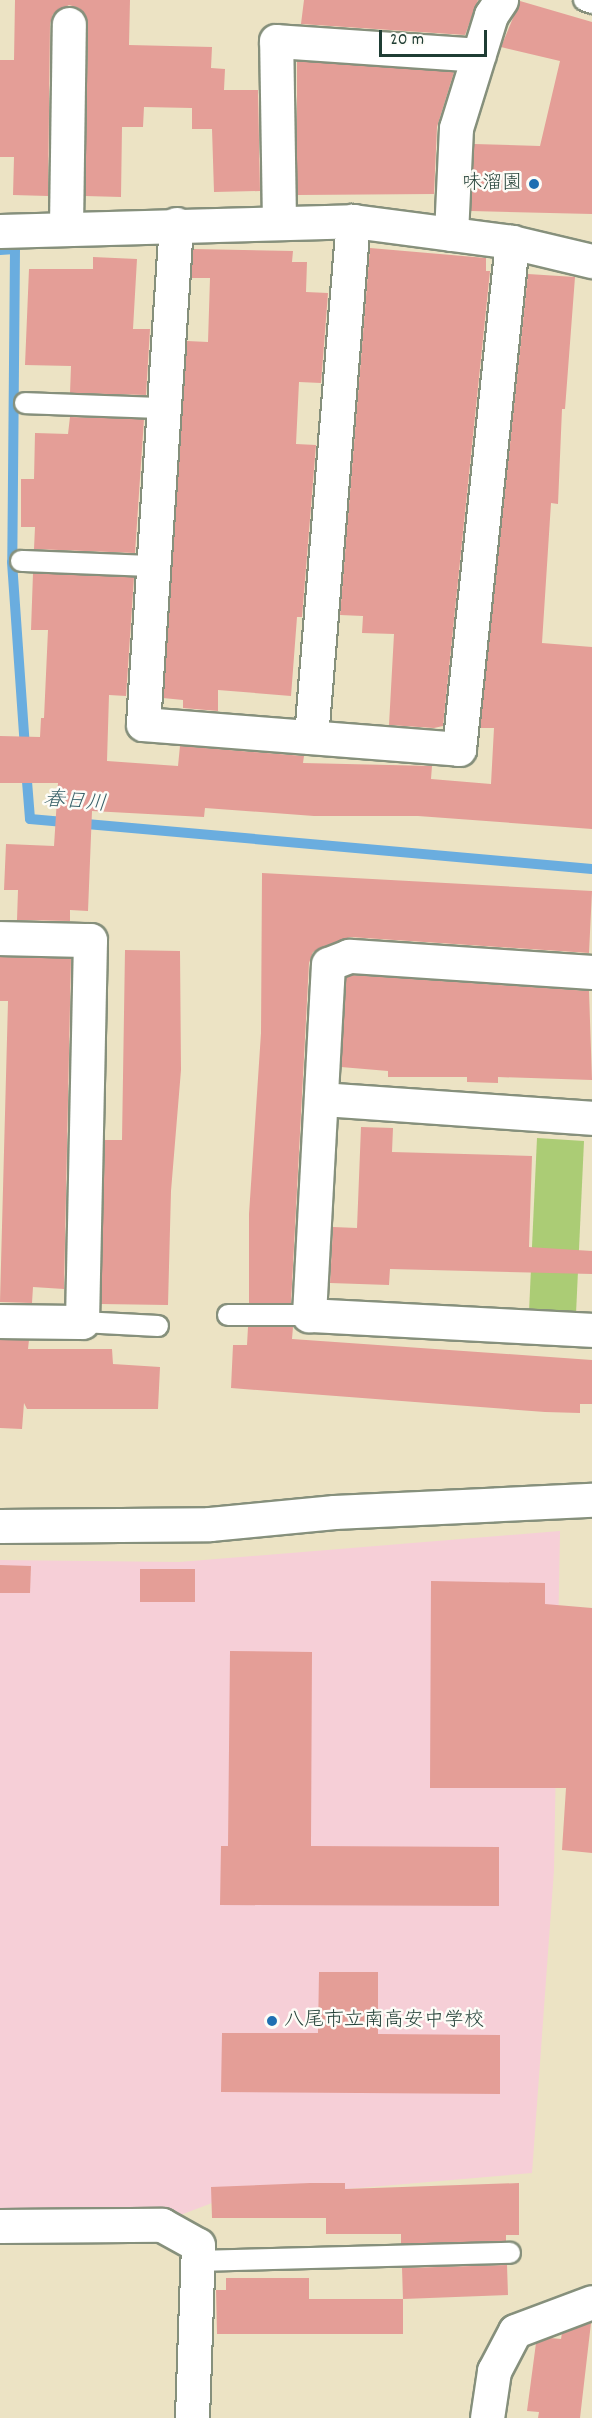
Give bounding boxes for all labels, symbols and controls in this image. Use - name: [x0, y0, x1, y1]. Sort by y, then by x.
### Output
- scale bar: [382, 18, 490, 56]
- text: 20 m: [390, 28, 424, 53]
- place label: 味溜園: [462, 172, 522, 196]
- marker: 味溜園: [527, 177, 541, 191]
- water label: 春日川: [43, 788, 107, 818]
- place label: 八尾市立南高安中学校: [284, 2009, 484, 2033]
- marker: 八尾市立南高安中学校: [265, 2014, 279, 2028]

